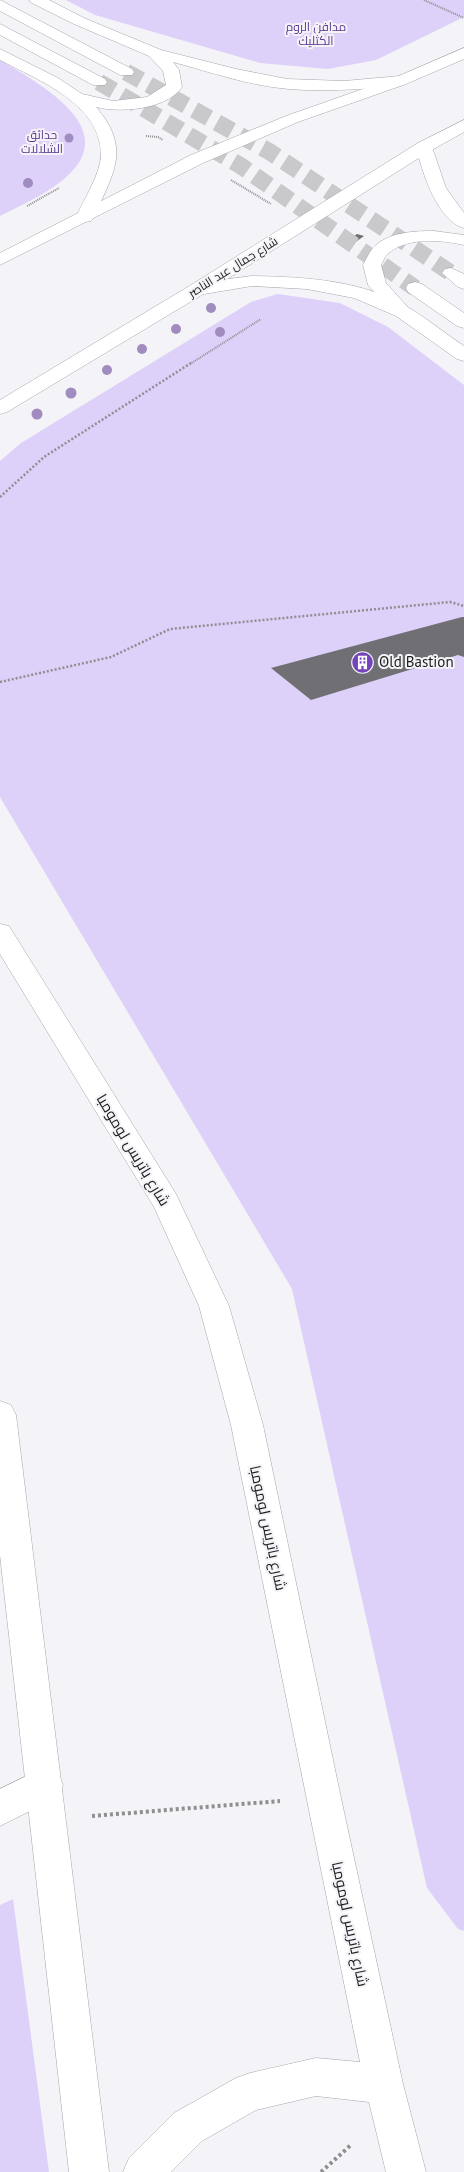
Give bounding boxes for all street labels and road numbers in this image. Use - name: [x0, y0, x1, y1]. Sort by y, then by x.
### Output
- street label: شارع جمال عبد الناصر: [184, 233, 281, 302]
- street label: شارع باتريس لومومبا: [91, 1090, 174, 1210]
- street label: شارع باتريس لومومبا: [244, 1464, 291, 1593]
- street label: شارع باتريس لومومبا: [326, 1860, 373, 1989]

